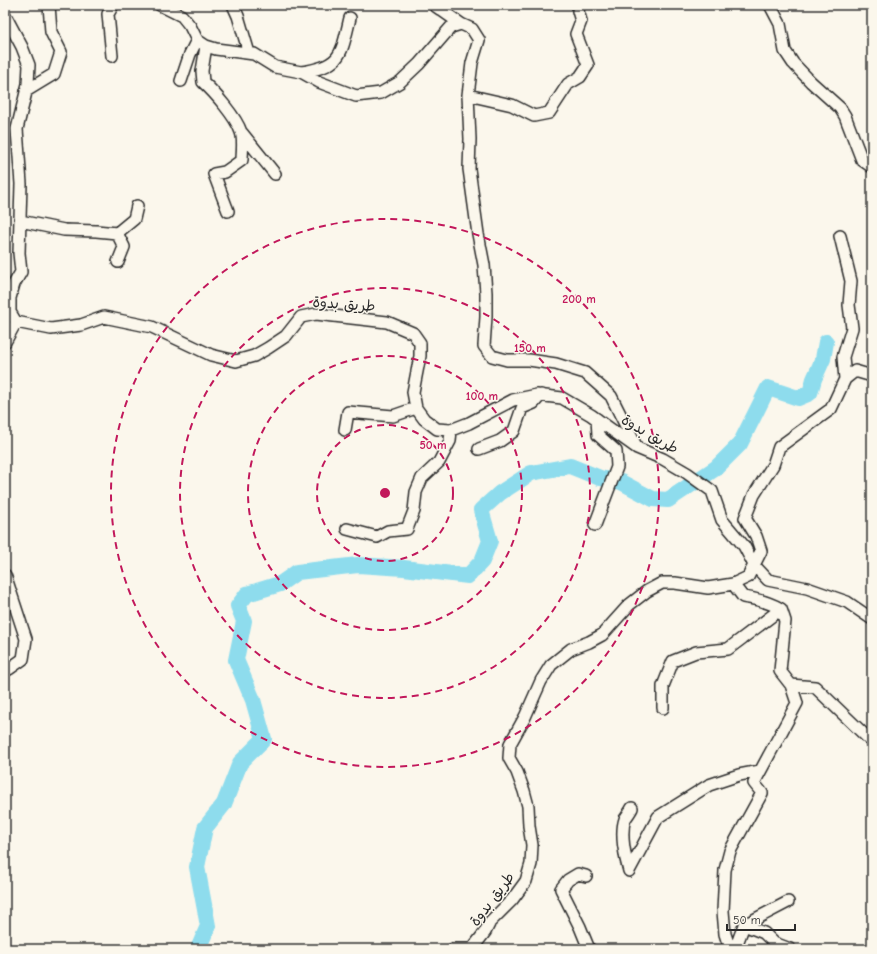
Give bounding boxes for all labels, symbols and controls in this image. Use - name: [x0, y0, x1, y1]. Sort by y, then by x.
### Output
- text: 200 m: [562, 292, 596, 306]
- street label: طريق بدوة: [312, 293, 376, 315]
- text: 150 m: [514, 341, 546, 355]
- text: 100 m: [466, 389, 498, 403]
- street label: طريق بدوة: [618, 410, 682, 458]
- text: 50 m: [419, 438, 447, 452]
- centre of rings: [378, 486, 392, 500]
- street label: طريق بدوة: [466, 868, 518, 930]
- scale bar: [727, 906, 795, 932]
- text: 50 m: [733, 913, 761, 927]

